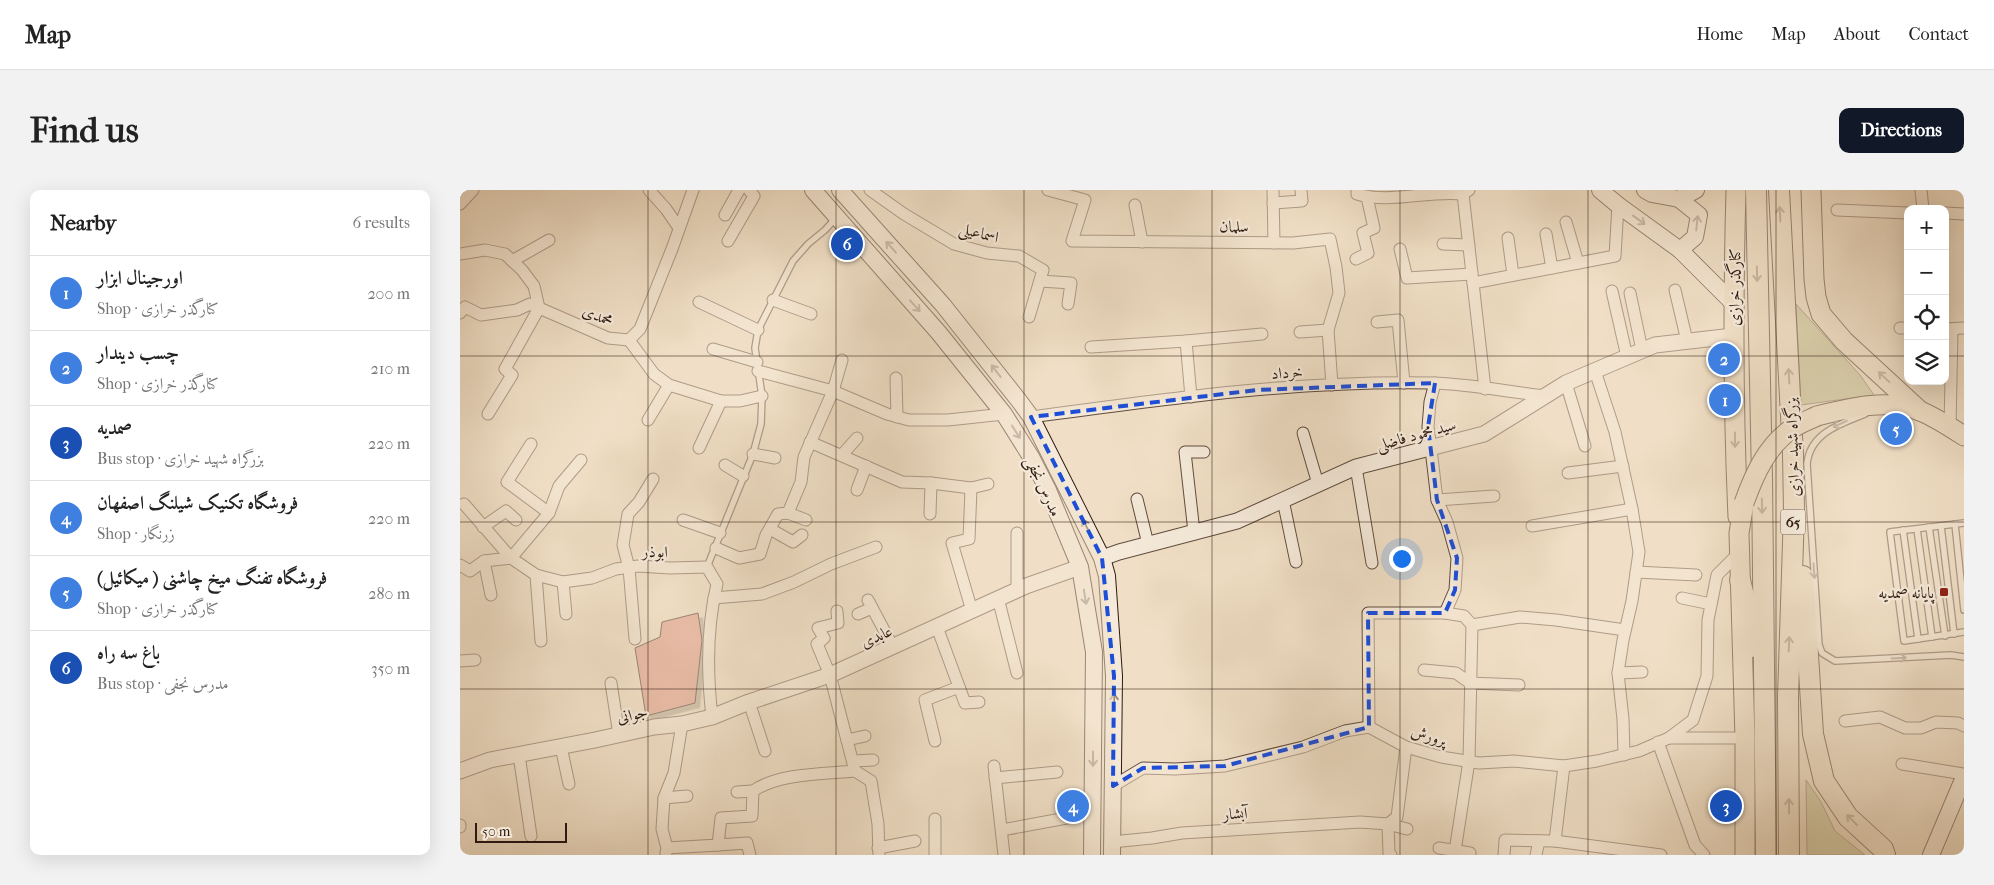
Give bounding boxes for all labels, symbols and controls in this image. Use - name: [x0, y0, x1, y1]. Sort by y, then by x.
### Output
- text: Map: [25, 21, 71, 49]
- text: Home: [1696, 24, 1743, 45]
- text: Map: [1771, 24, 1806, 45]
- text: About: [1834, 24, 1880, 45]
- text: Contact: [1908, 24, 1969, 45]
- button: Directions: [1839, 108, 1964, 153]
- text: Find us: [30, 110, 139, 151]
- map controls: [1904, 205, 1949, 385]
- button: +: [1904, 205, 1949, 250]
- one-way arrow: [1775, 206, 1785, 222]
- text: Nearby: [50, 211, 116, 235]
- text: 6 results: [352, 213, 410, 232]
- one-way arrow: [1632, 215, 1646, 225]
- one-way arrow: [1692, 216, 1702, 232]
- street label: سلمان: [1219, 217, 1249, 236]
- street label: اسماعیلی: [956, 218, 1001, 249]
- pin: 6: [831, 225, 863, 263]
- one-way arrow: [885, 240, 897, 253]
- street label: کنارگذر خرازی: [1722, 248, 1746, 326]
- button: −: [1904, 250, 1949, 295]
- one-way arrow: [1752, 265, 1762, 281]
- text: اورجینال ابزار: [97, 267, 183, 289]
- text: 1: [63, 284, 69, 303]
- text: 200 m: [367, 284, 410, 303]
- button: locate: [1904, 295, 1949, 340]
- text: Shop · کنارگذر خرازی: [97, 299, 219, 318]
- one-way arrow: [909, 299, 920, 312]
- street label: محمدی: [580, 301, 616, 330]
- pin: 2: [1708, 340, 1740, 378]
- button: layers: [1904, 340, 1949, 385]
- text: چسب دیندار: [97, 342, 179, 364]
- text: 2: [62, 359, 70, 378]
- text: 210 m: [371, 359, 410, 378]
- street label: خرداد: [1270, 362, 1304, 384]
- one-way arrow: [990, 365, 1001, 378]
- one-way arrow: [1784, 369, 1793, 385]
- one-way arrow: [1878, 372, 1891, 383]
- text: Shop · کنارگذر خرازی: [97, 374, 219, 393]
- pin: 1: [1709, 381, 1741, 419]
- street label: بزرگراه شهید خرازی: [1780, 397, 1805, 497]
- pin: 5: [1880, 410, 1912, 448]
- street label: سید محمود فاضلی: [1374, 415, 1459, 456]
- text: صمدیه: [97, 417, 132, 439]
- one-way arrow: [1833, 420, 1848, 430]
- one-way arrow: [1011, 425, 1021, 439]
- one-way arrow: [1730, 431, 1739, 447]
- text: 3: [63, 434, 69, 453]
- text: 220 m: [368, 434, 410, 453]
- text: Bus stop · بزرگراه شهید خرازی: [97, 449, 264, 468]
- street label: مدرس نجفی: [1020, 453, 1066, 520]
- text: فروشگاه تکنیک شیلنگ اصفهان: [97, 492, 298, 514]
- one-way arrow: [1757, 498, 1767, 514]
- text: 4: [61, 509, 71, 528]
- text: 220 m: [368, 509, 410, 528]
- road number: 65: [1780, 510, 1806, 534]
- one-way arrow: [1081, 519, 1090, 534]
- text: Shop · زرنگار: [97, 524, 175, 543]
- street label: ابوذر: [640, 542, 668, 562]
- your location: [1389, 546, 1415, 572]
- one-way arrow: [1809, 563, 1819, 579]
- text: فروشگاه تفنگ میخ چاشنی ( میکائیل): [97, 567, 327, 589]
- place label: پایانه صمدیه: [1878, 583, 1935, 604]
- text: 5: [63, 584, 69, 603]
- text: 280 m: [368, 584, 410, 603]
- marker: پایانه صمدیه: [1938, 586, 1950, 598]
- one-way arrow: [1080, 589, 1090, 605]
- text: Shop · کنارگذر خرازی: [97, 599, 219, 618]
- street label: عابدی: [857, 621, 895, 652]
- one-way arrow: [1785, 636, 1794, 652]
- text: باغ سه راه: [97, 642, 160, 664]
- one-way arrow: [1891, 654, 1907, 663]
- text: 6: [62, 659, 70, 678]
- text: 350 m: [371, 659, 410, 678]
- text: Bus stop · مدرس نجفی: [97, 674, 228, 693]
- one-way arrow: [1109, 694, 1119, 710]
- street label: جوانی: [615, 702, 650, 728]
- street label: پرورش: [1408, 721, 1451, 751]
- one-way arrow: [1088, 750, 1098, 767]
- pin: 4: [1057, 787, 1089, 825]
- pin: 3: [1710, 787, 1742, 825]
- one-way arrow: [1784, 799, 1794, 815]
- street label: آبشار: [1220, 803, 1249, 824]
- one-way arrow: [1846, 814, 1858, 826]
- scale bar: [475, 820, 568, 843]
- text: 50 m: [482, 823, 510, 840]

